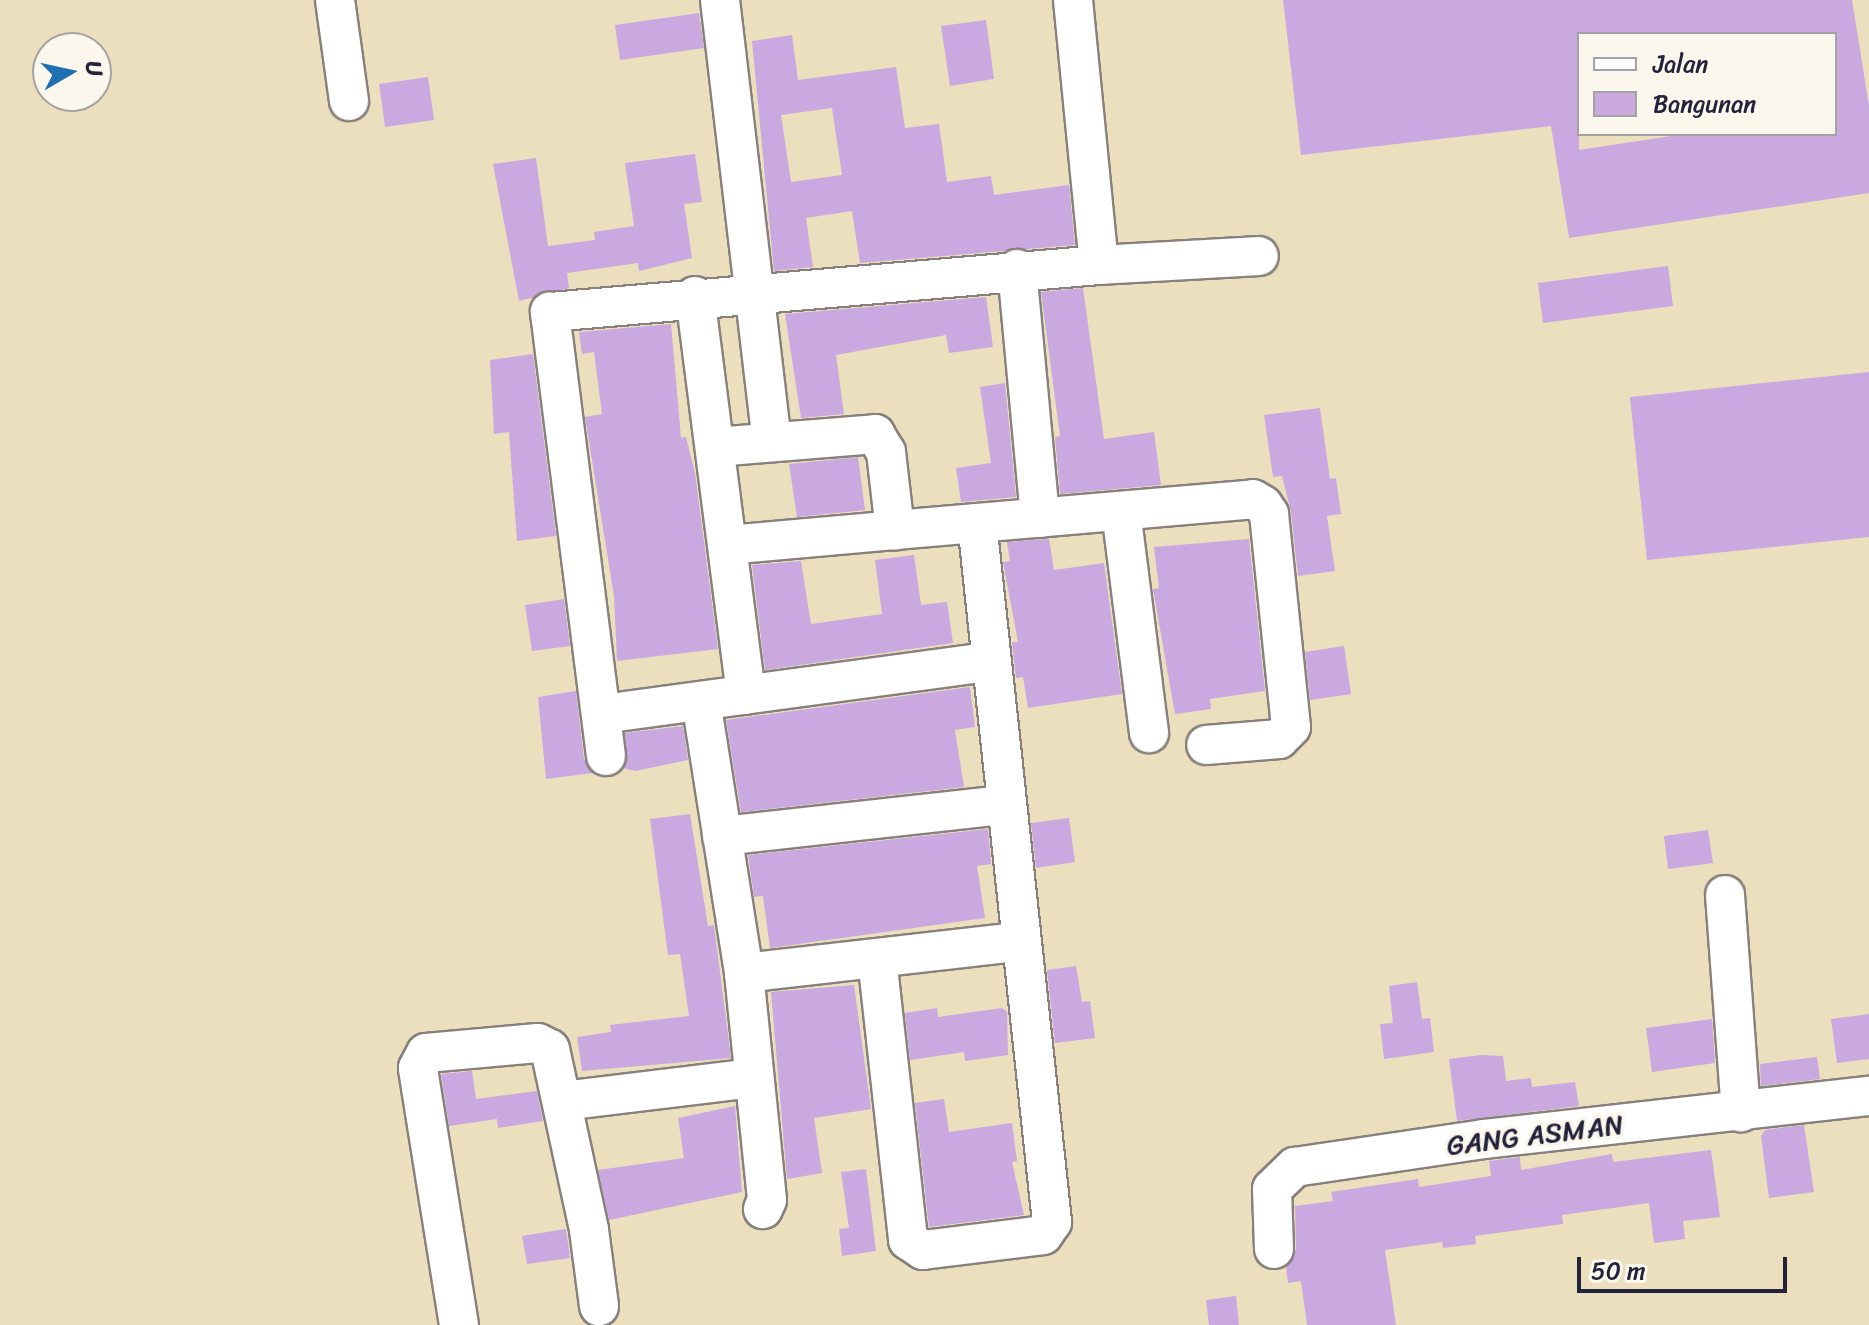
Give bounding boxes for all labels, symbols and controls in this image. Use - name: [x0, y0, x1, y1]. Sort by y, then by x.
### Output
- north arrow: [32, 32, 112, 112]
- legend: [1577, 32, 1837, 136]
- text: Jalan: [1653, 43, 1708, 85]
- text: U: [74, 58, 115, 79]
- text: Bangunan: [1653, 83, 1756, 125]
- street label: GANG ASMAN: [1445, 1107, 1625, 1163]
- scale bar: [1581, 1241, 1791, 1291]
- text: 50 m: [1591, 1250, 1646, 1292]

